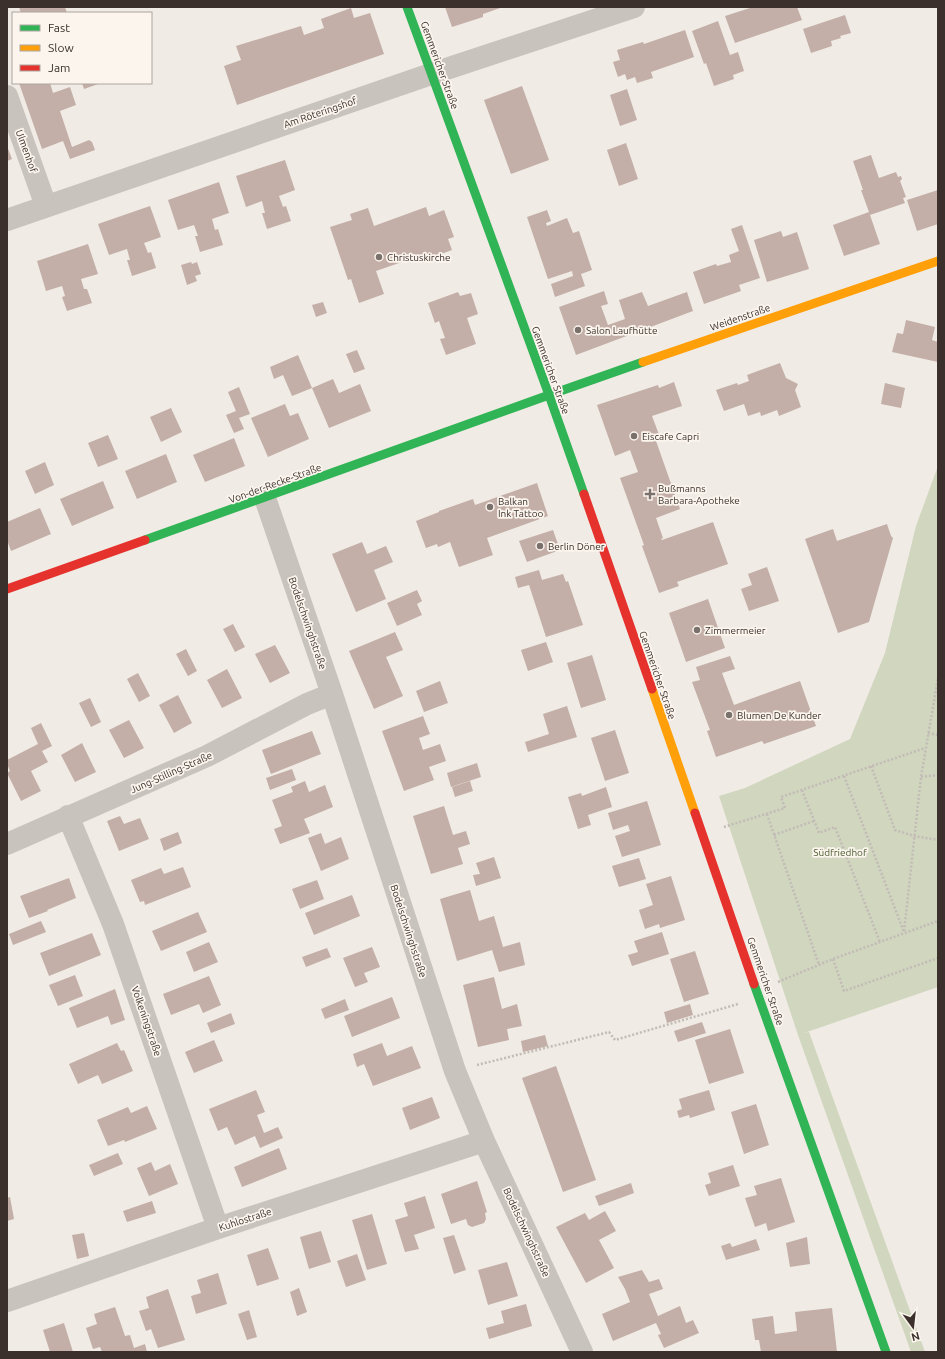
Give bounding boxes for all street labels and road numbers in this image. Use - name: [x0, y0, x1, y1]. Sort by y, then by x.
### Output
- street label: Gemmericher Straße: [419, 20, 461, 111]
- street label: Am Röteringshof: [282, 95, 358, 130]
- street label: Ulmenhof: [14, 128, 39, 174]
- street label: Weidenstraße: [709, 302, 772, 333]
- street label: Gemmericher Straße: [530, 325, 572, 416]
- street label: Von-der-Recke-Straße: [227, 462, 323, 505]
- street label: Bodelschwinghstraße: [287, 576, 329, 671]
- street label: Gemmericher Straße: [637, 630, 678, 721]
- street label: Jung-Stilling-Straße: [129, 749, 214, 795]
- street label: Bodelschwinghstraße: [388, 883, 429, 979]
- street label: Gemmericher Straße: [745, 936, 786, 1027]
- street label: Volkeningstraße: [129, 985, 164, 1058]
- street label: Bodelschwinghstraße: [501, 1186, 552, 1278]
- street label: Kuhlostraße: [217, 1206, 273, 1233]

